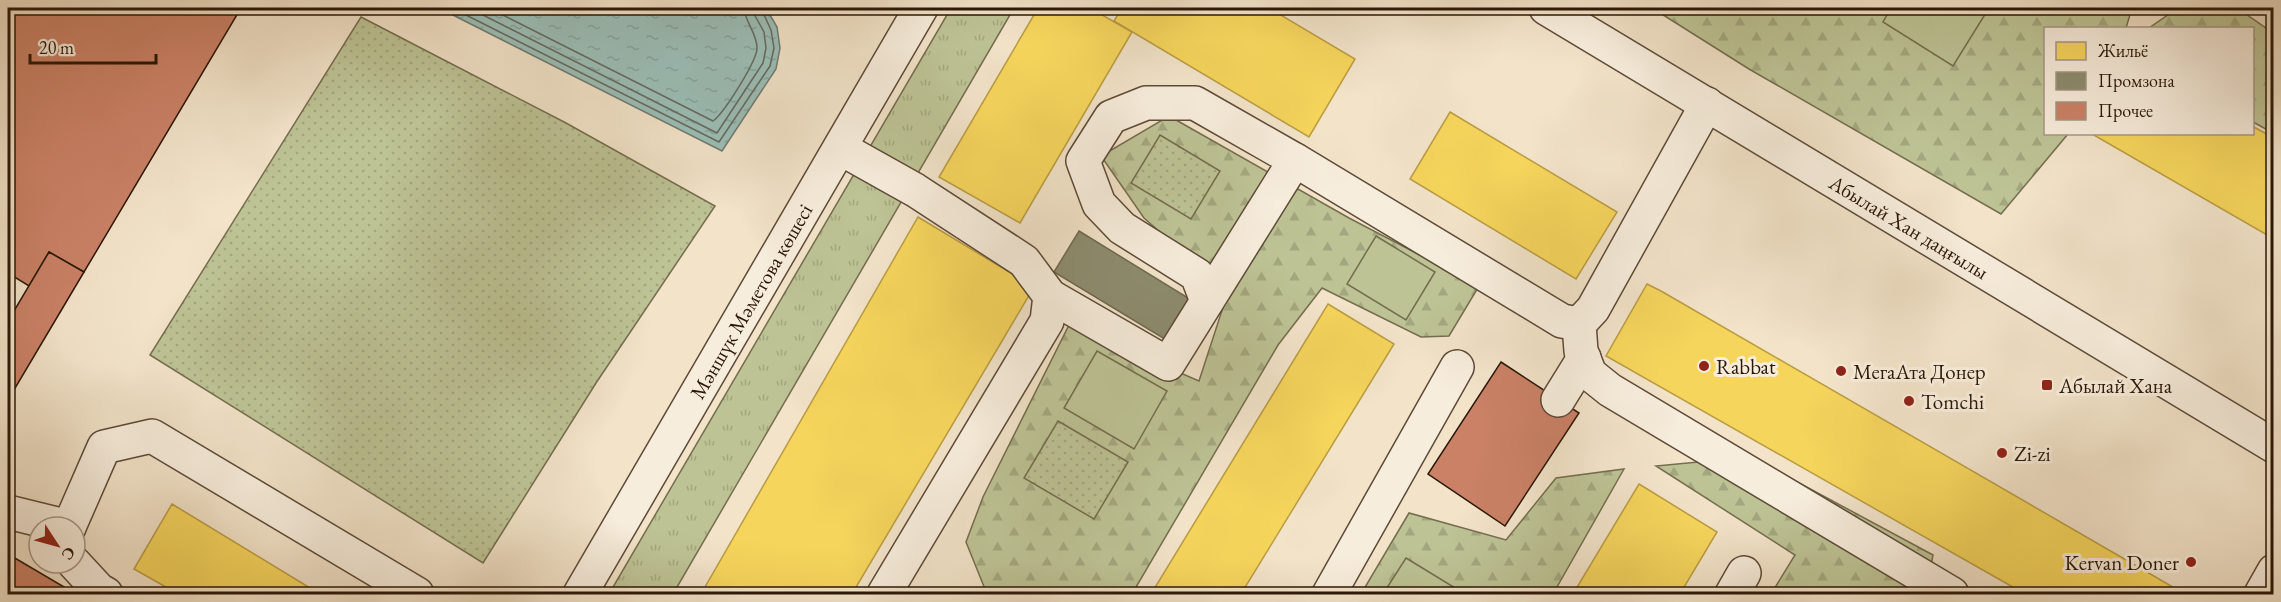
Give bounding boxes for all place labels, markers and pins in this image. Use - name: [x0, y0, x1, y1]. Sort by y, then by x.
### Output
- place label: Rabbat: [1716, 353, 1776, 380]
- place label: МегаАта Донер: [1853, 358, 1986, 385]
- marker: Rabbat: [1697, 359, 1711, 373]
- marker: МегаАта Донер: [1834, 364, 1848, 378]
- place label: Абылай Хана: [2058, 372, 2173, 399]
- marker: Абылай Хана: [2040, 378, 2054, 392]
- place label: Tomchi: [1921, 388, 1984, 415]
- marker: Tomchi: [1902, 394, 1916, 408]
- place label: Zi-zi: [2014, 440, 2051, 467]
- marker: Zi-zi: [1995, 446, 2009, 460]
- place label: Kervan Doner: [2064, 549, 2179, 576]
- marker: Kervan Doner: [2184, 555, 2198, 569]

